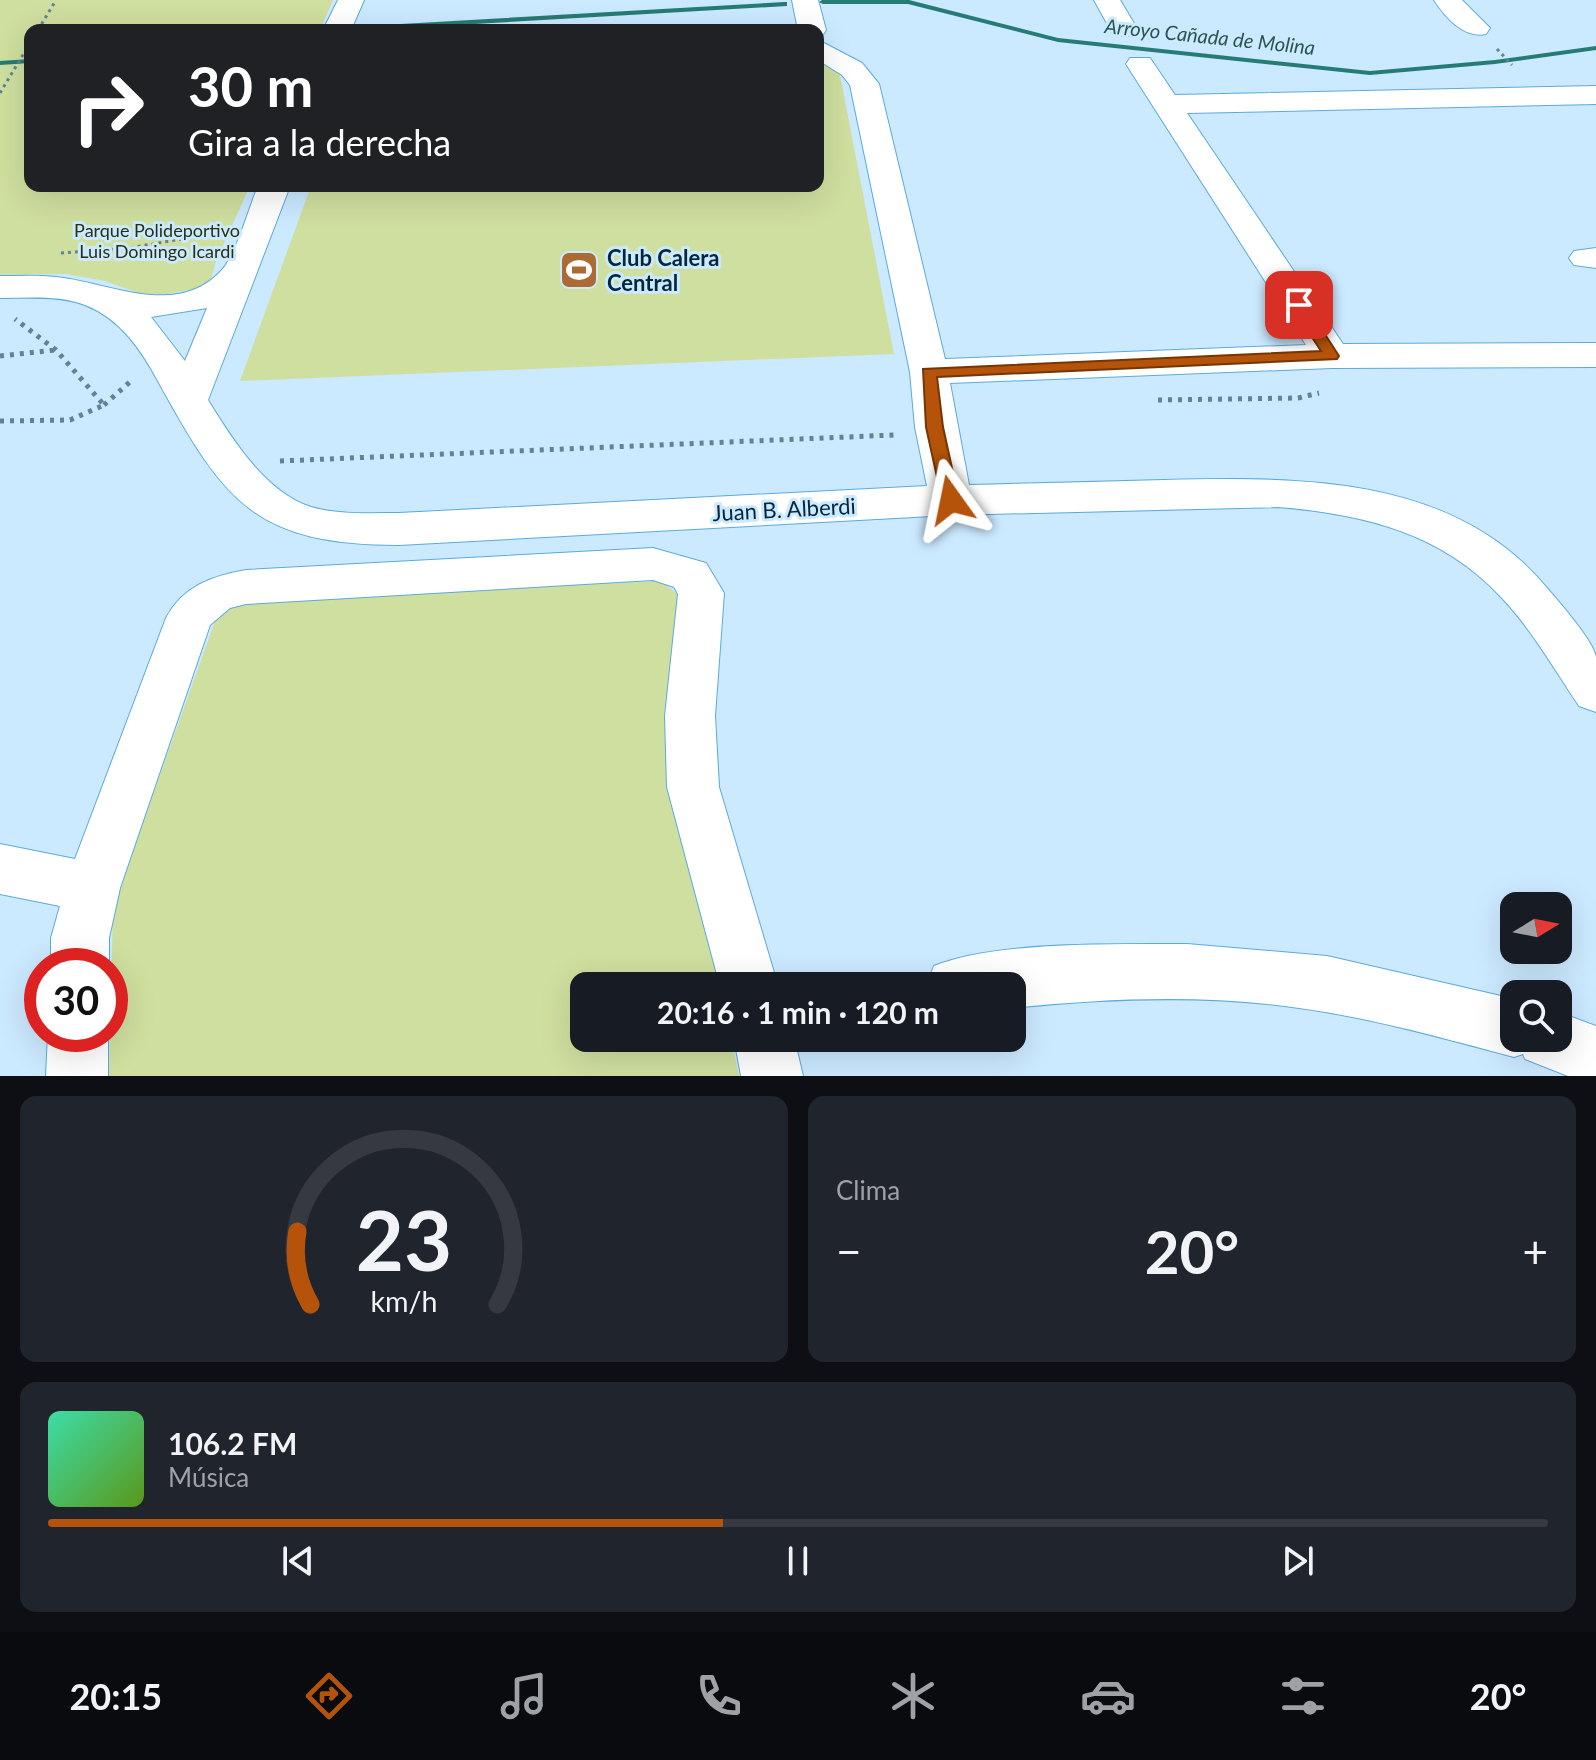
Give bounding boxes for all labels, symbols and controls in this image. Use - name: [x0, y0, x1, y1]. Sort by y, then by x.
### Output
- water label: Arroyo Cañada de Molina: [1103, 13, 1316, 59]
- text: 30 m: [188, 52, 313, 119]
- icon: right: [56, 56, 160, 160]
- text: Gira a la derecha: [188, 120, 451, 164]
- park label: Parque Polideportivo Luis Domingo Icardi: [74, 219, 240, 262]
- place label: Club Calera Central: [607, 244, 719, 296]
- sports icon: Club Calera Central: [558, 249, 600, 291]
- pin: [1265, 271, 1333, 339]
- icon: arrive: [1277, 283, 1321, 327]
- position arrow: [909, 458, 993, 542]
- street label: Juan B. Alberdi: [712, 492, 856, 526]
- north arrow: [1500, 892, 1572, 964]
- map controls: [1500, 892, 1572, 1052]
- speed limit sign: 30: [24, 948, 128, 1052]
- button: search: [1500, 980, 1572, 1052]
- text: 20:16 · 1 min · 120 m: [657, 994, 939, 1030]
- text: Clima: [836, 1174, 900, 1206]
- text: 23: [356, 1189, 452, 1289]
- text: 20°: [1145, 1215, 1239, 1287]
- text: −: [836, 1225, 862, 1277]
- text: +: [1522, 1225, 1548, 1277]
- text: km/h: [371, 1284, 437, 1318]
- text: 106.2 FM: [168, 1425, 297, 1461]
- text: Música: [168, 1461, 249, 1493]
- icon: previous: [276, 1539, 320, 1583]
- icon: pause: [776, 1539, 820, 1583]
- icon: next: [1276, 1539, 1320, 1583]
- icon: directions: [301, 1668, 357, 1724]
- icon: music: [496, 1668, 552, 1724]
- icon: phone: [691, 1668, 747, 1724]
- icon: climate: [885, 1668, 941, 1724]
- icon: car: [1080, 1668, 1136, 1724]
- icon: filters: [1275, 1668, 1331, 1724]
- text: 20:15: [69, 1674, 162, 1718]
- text: 20°: [1470, 1674, 1526, 1718]

